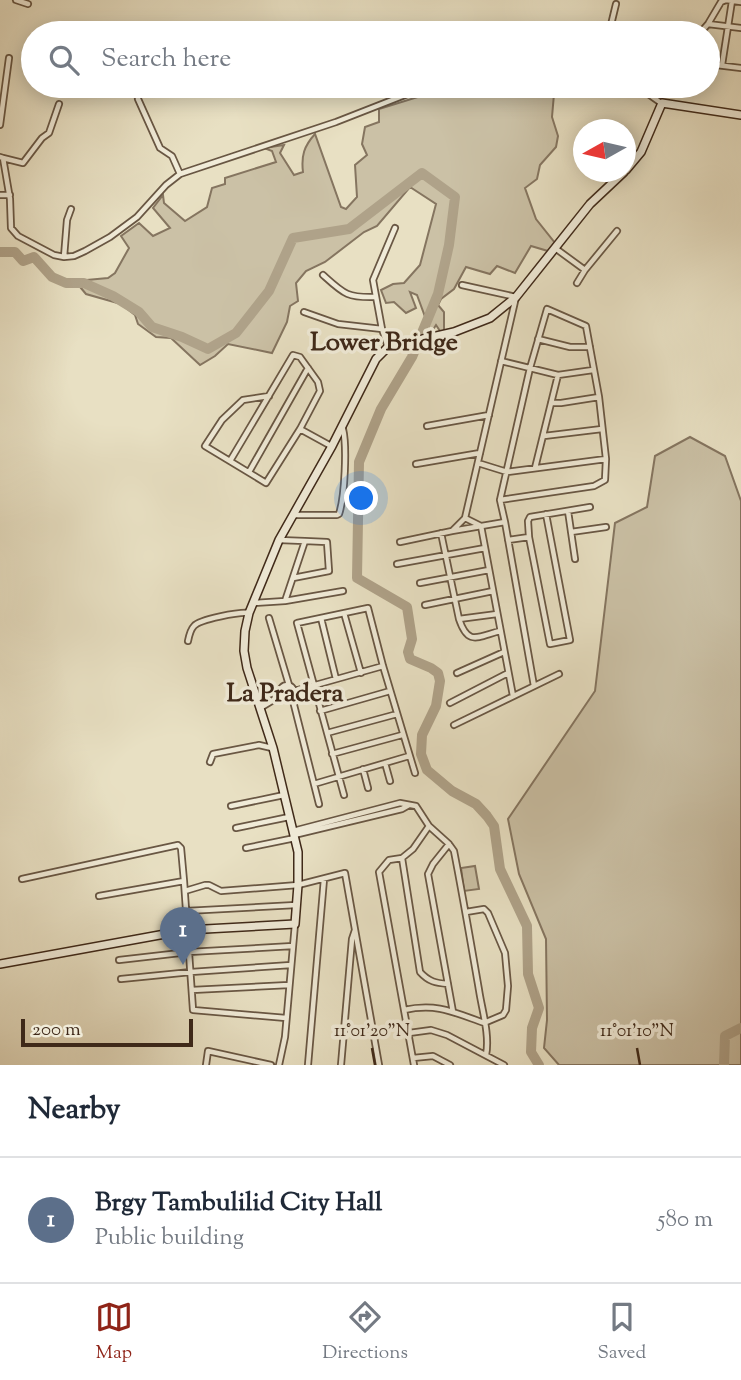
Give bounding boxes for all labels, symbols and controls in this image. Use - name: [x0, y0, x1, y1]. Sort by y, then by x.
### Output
- search box: [21, 21, 720, 98]
- icon: search: [45, 41, 83, 79]
- text: Search here: [101, 41, 231, 78]
- north arrow: [573, 119, 636, 182]
- district label: Lower Bridge: [310, 325, 458, 362]
- your location: [344, 481, 378, 515]
- district label: La Pradera: [226, 676, 344, 713]
- pin: 1: [160, 907, 206, 965]
- scale bar: [21, 1016, 192, 1048]
- text: 200 m: [32, 1017, 81, 1044]
- text: 11°01'20"N: [334, 1019, 410, 1045]
- text: 11°01'10"N: [600, 1019, 674, 1045]
- text: Nearby: [28, 1089, 120, 1132]
- text: Brgy Tambulilid City Hall: [95, 1185, 382, 1222]
- text: 1: [47, 1204, 55, 1237]
- text: 580 m: [658, 1204, 713, 1237]
- text: Public building: [95, 1222, 244, 1255]
- tab: Map: [95, 1298, 133, 1367]
- tab: Directions: [322, 1298, 408, 1367]
- tab: Saved: [597, 1298, 646, 1367]

